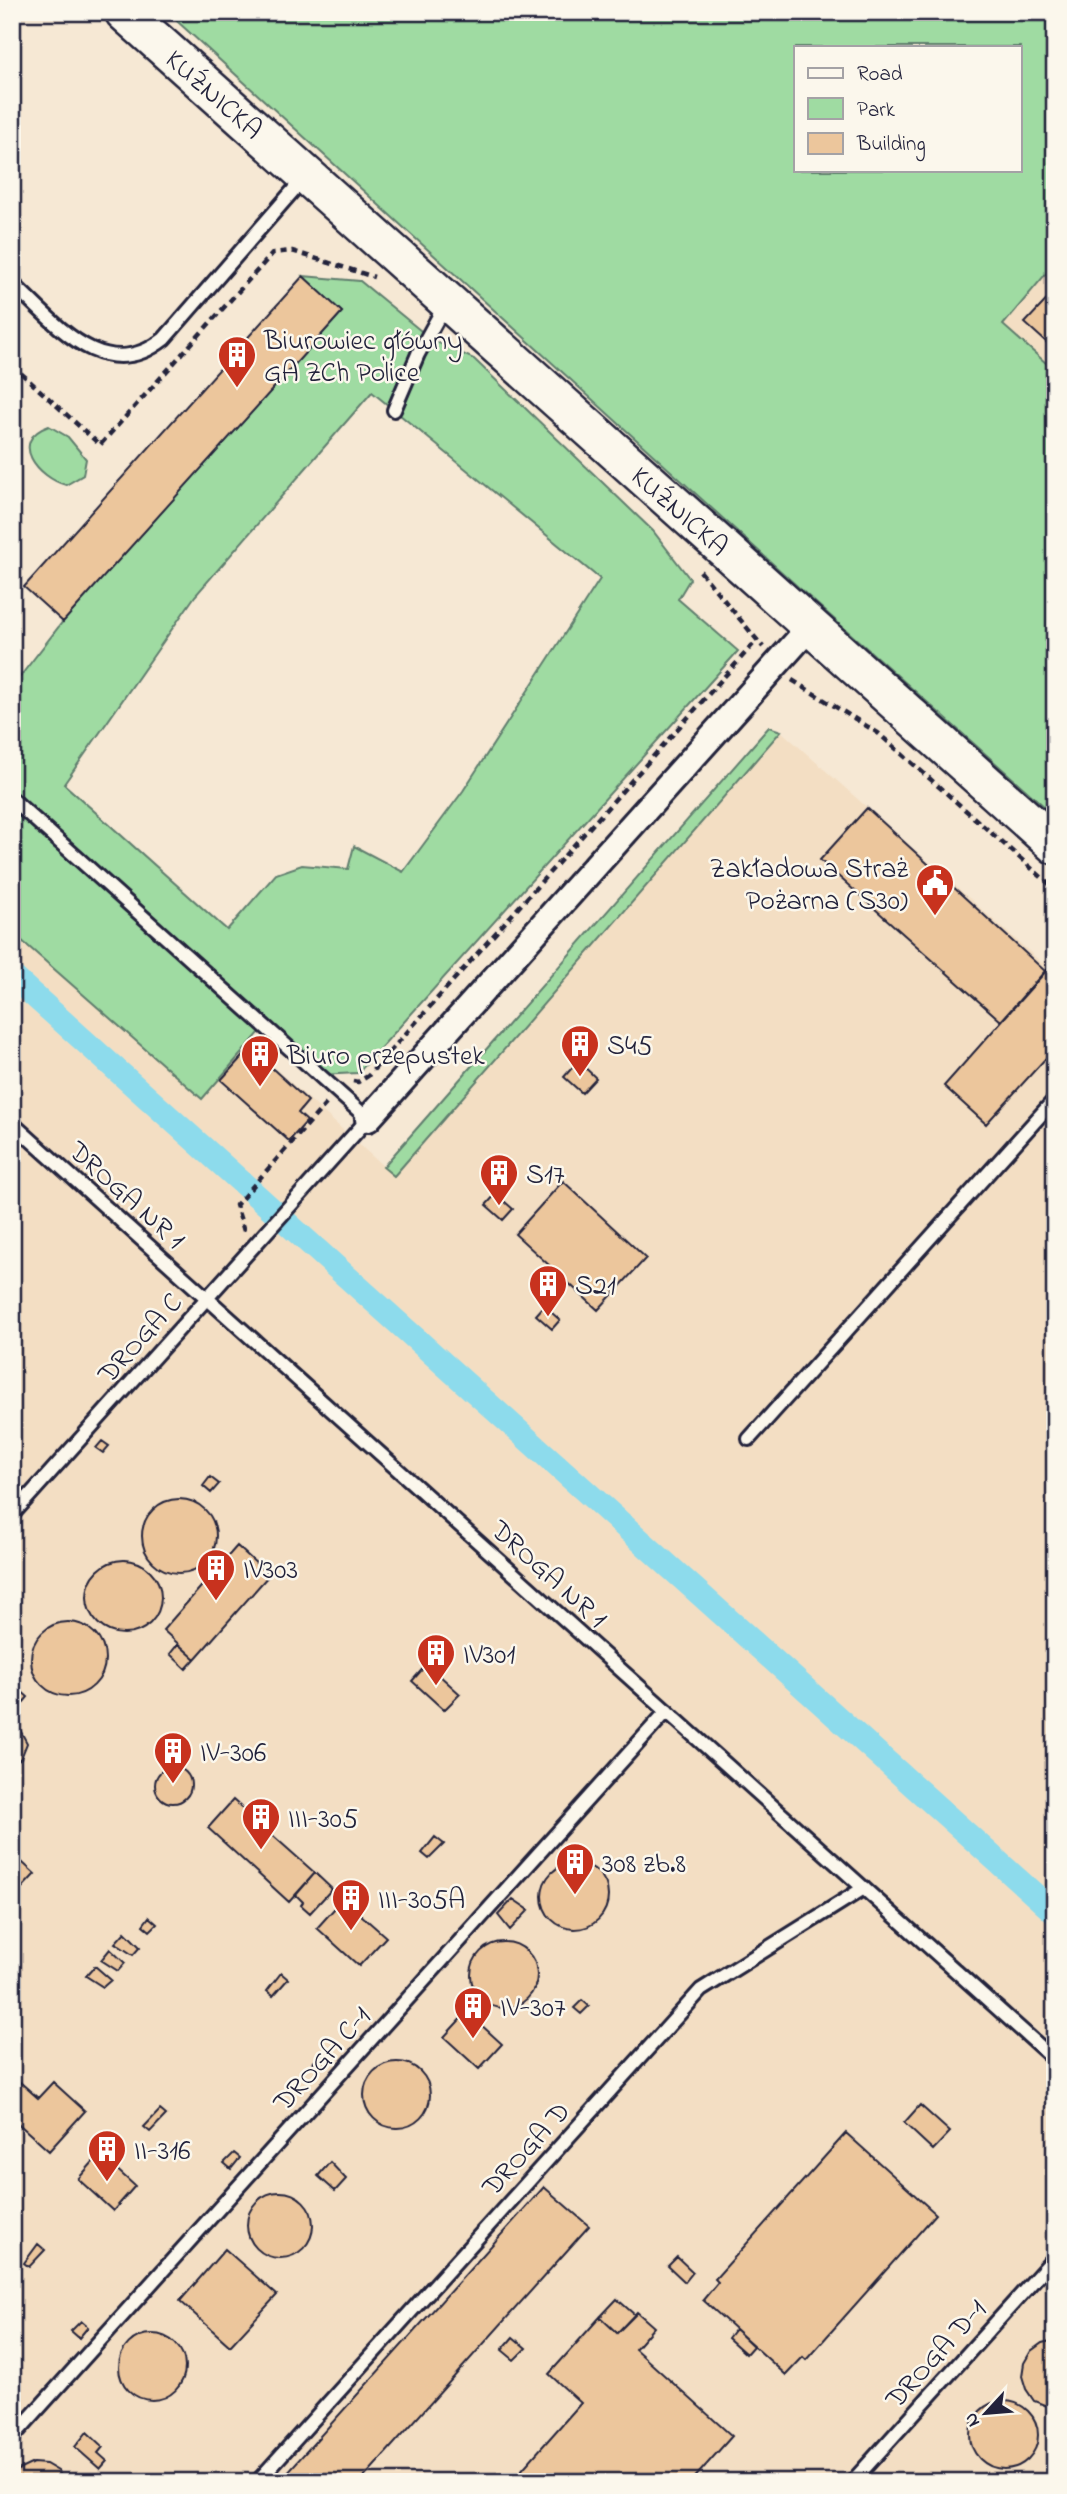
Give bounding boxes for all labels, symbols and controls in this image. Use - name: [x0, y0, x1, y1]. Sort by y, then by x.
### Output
- street label: KUŹNICKA: [155, 41, 271, 151]
- legend: [794, 46, 1021, 172]
- text: Road: [857, 60, 903, 90]
- text: Park: [857, 96, 896, 126]
- text: Building: [856, 130, 926, 162]
- place label: Biurowiec główny GA ZCh Police: [263, 322, 463, 395]
- building icon: Biurowiec główny GA ZCh Police: [216, 334, 258, 389]
- street label: KUŹNICKA: [620, 458, 736, 568]
- place label: Zakładowa Straż Pożarna (S30): [710, 850, 908, 923]
- public building icon: Zakładowa Straż Pożarna (S30): [914, 862, 956, 917]
- building icon: S45: [559, 1023, 601, 1078]
- place label: S45: [607, 1027, 653, 1068]
- building icon: Biuro przepustek: [239, 1033, 281, 1088]
- place label: Biuro przepustek: [286, 1037, 486, 1078]
- street label: DROGA NR 1: [57, 1132, 193, 1260]
- building icon: S17: [478, 1152, 520, 1207]
- place label: S17: [526, 1156, 565, 1197]
- building icon: S21: [527, 1263, 569, 1318]
- place label: S21: [575, 1267, 616, 1308]
- street label: DROGA C: [89, 1285, 194, 1395]
- street label: DROGA NR 1: [479, 1511, 615, 1639]
- building icon: IV303: [195, 1547, 237, 1602]
- place label: IV303: [243, 1551, 298, 1592]
- building icon: IV301: [415, 1632, 457, 1687]
- place label: IV301: [463, 1636, 515, 1677]
- building icon: IV-306: [152, 1730, 194, 1785]
- place label: IV-306: [200, 1734, 266, 1775]
- building icon: III-305: [240, 1796, 282, 1851]
- place label: III-305: [288, 1800, 358, 1841]
- building icon: 308 zb.8: [554, 1841, 596, 1896]
- place label: 308 zb.8: [602, 1845, 686, 1886]
- building icon: III-305A: [330, 1877, 372, 1932]
- place label: III-305A: [378, 1881, 465, 1922]
- building icon: IV-307: [452, 1985, 494, 2040]
- place label: IV-307: [500, 1989, 566, 2030]
- street label: DROGA C-1: [264, 1998, 382, 2123]
- street label: DROGA D: [473, 2094, 581, 2208]
- building icon: II-316: [86, 2128, 128, 2183]
- place label: II-316: [134, 2132, 190, 2173]
- street label: DROGA D-1: [877, 2291, 998, 2420]
- north arrow: [951, 2378, 1021, 2448]
- text: N: [958, 2408, 988, 2431]

